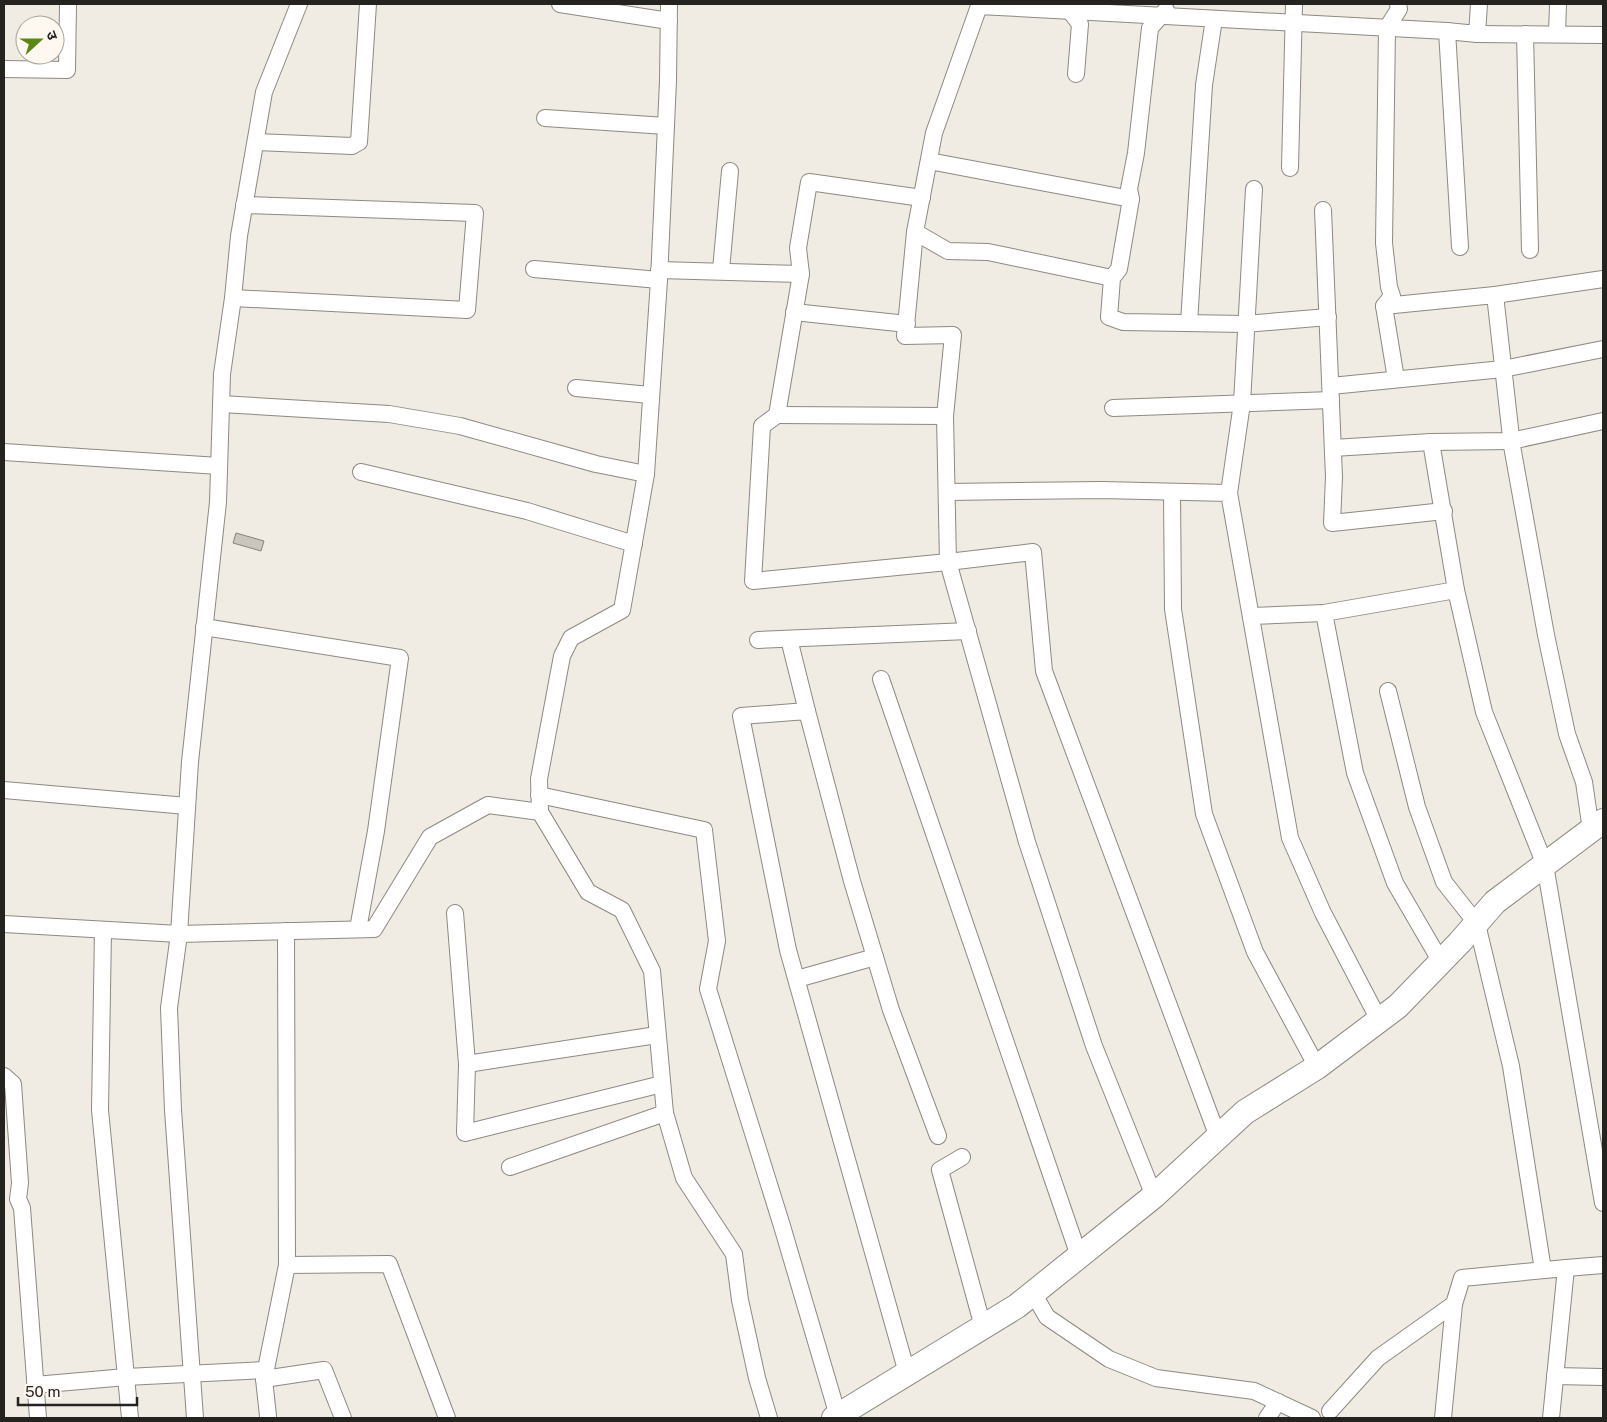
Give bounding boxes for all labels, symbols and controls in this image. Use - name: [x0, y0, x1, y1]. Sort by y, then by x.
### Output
- north arrow: [15, 15, 65, 65]
- text: उ: [43, 29, 61, 43]
- scale bar: [18, 1374, 136, 1406]
- text: 50 m: [25, 1383, 60, 1400]

